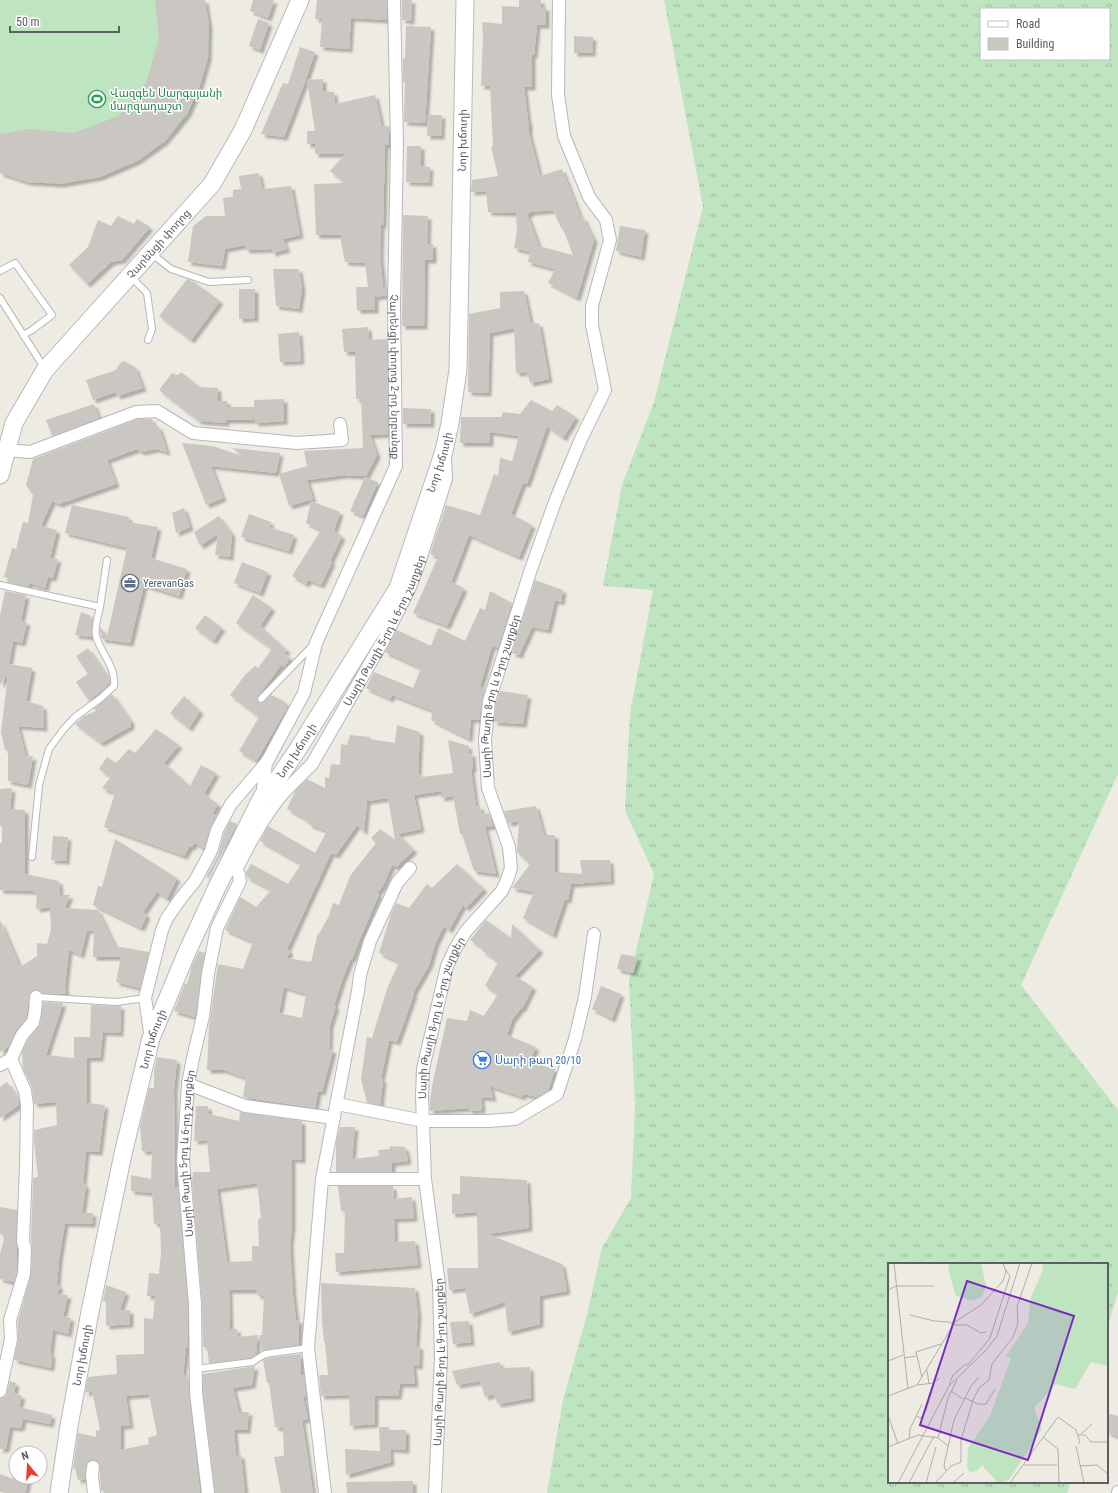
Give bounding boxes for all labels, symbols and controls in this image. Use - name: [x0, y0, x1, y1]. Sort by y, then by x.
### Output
- scale bar: [10, 8, 119, 34]
- legend: [980, 8, 1110, 60]
- text: 50 m: [16, 15, 40, 29]
- text: Road: [1016, 17, 1040, 31]
- text: Building: [1016, 37, 1054, 51]
- place label: Վազգեն Սարգսյանի մարզադաշտ: [110, 87, 222, 113]
- sports icon: Վազգեն Սարգսյանի մարզադաշտ: [87, 89, 107, 109]
- street label: Նոր խճուղի: [456, 109, 470, 172]
- street label: Չարենցի փողոց: [124, 207, 193, 281]
- street label: Չարենցի փողոց 2-րդ նրբանցք: [387, 294, 402, 460]
- street label: Նոր խճուղի: [425, 431, 455, 494]
- street label: Սարի Թաղի 5-րդ և 6-րդ շարքեր: [341, 553, 428, 708]
- office icon: YerevanGas: [120, 573, 140, 593]
- place label: YerevanGas: [143, 577, 194, 590]
- street label: Սարի Թաղի 8-րդ և 9-րդ շարքեր: [479, 613, 523, 778]
- street label: Նոր խճուղի: [274, 721, 319, 780]
- street label: Սարի Թաղի 8-րդ և 9-րդ շարքեր: [416, 935, 468, 1099]
- street label: Նոր խճուղի: [138, 1007, 169, 1070]
- supermarket icon: Սարի թաղ 20/10: [472, 1050, 492, 1070]
- place label: Սարի թաղ 20/10: [495, 1054, 581, 1067]
- street label: Սարի Թաղի 5-րդ և 6-րդ շարքեր: [177, 1069, 198, 1237]
- inset map: [888, 1263, 1108, 1483]
- street label: Սարի Թաղի 8-րդ և 9-րդ շարքեր: [431, 1277, 448, 1446]
- street label: Նոր խճուղի: [71, 1323, 95, 1387]
- north arrow: [8, 1445, 48, 1485]
- text: N: [20, 1449, 31, 1463]

